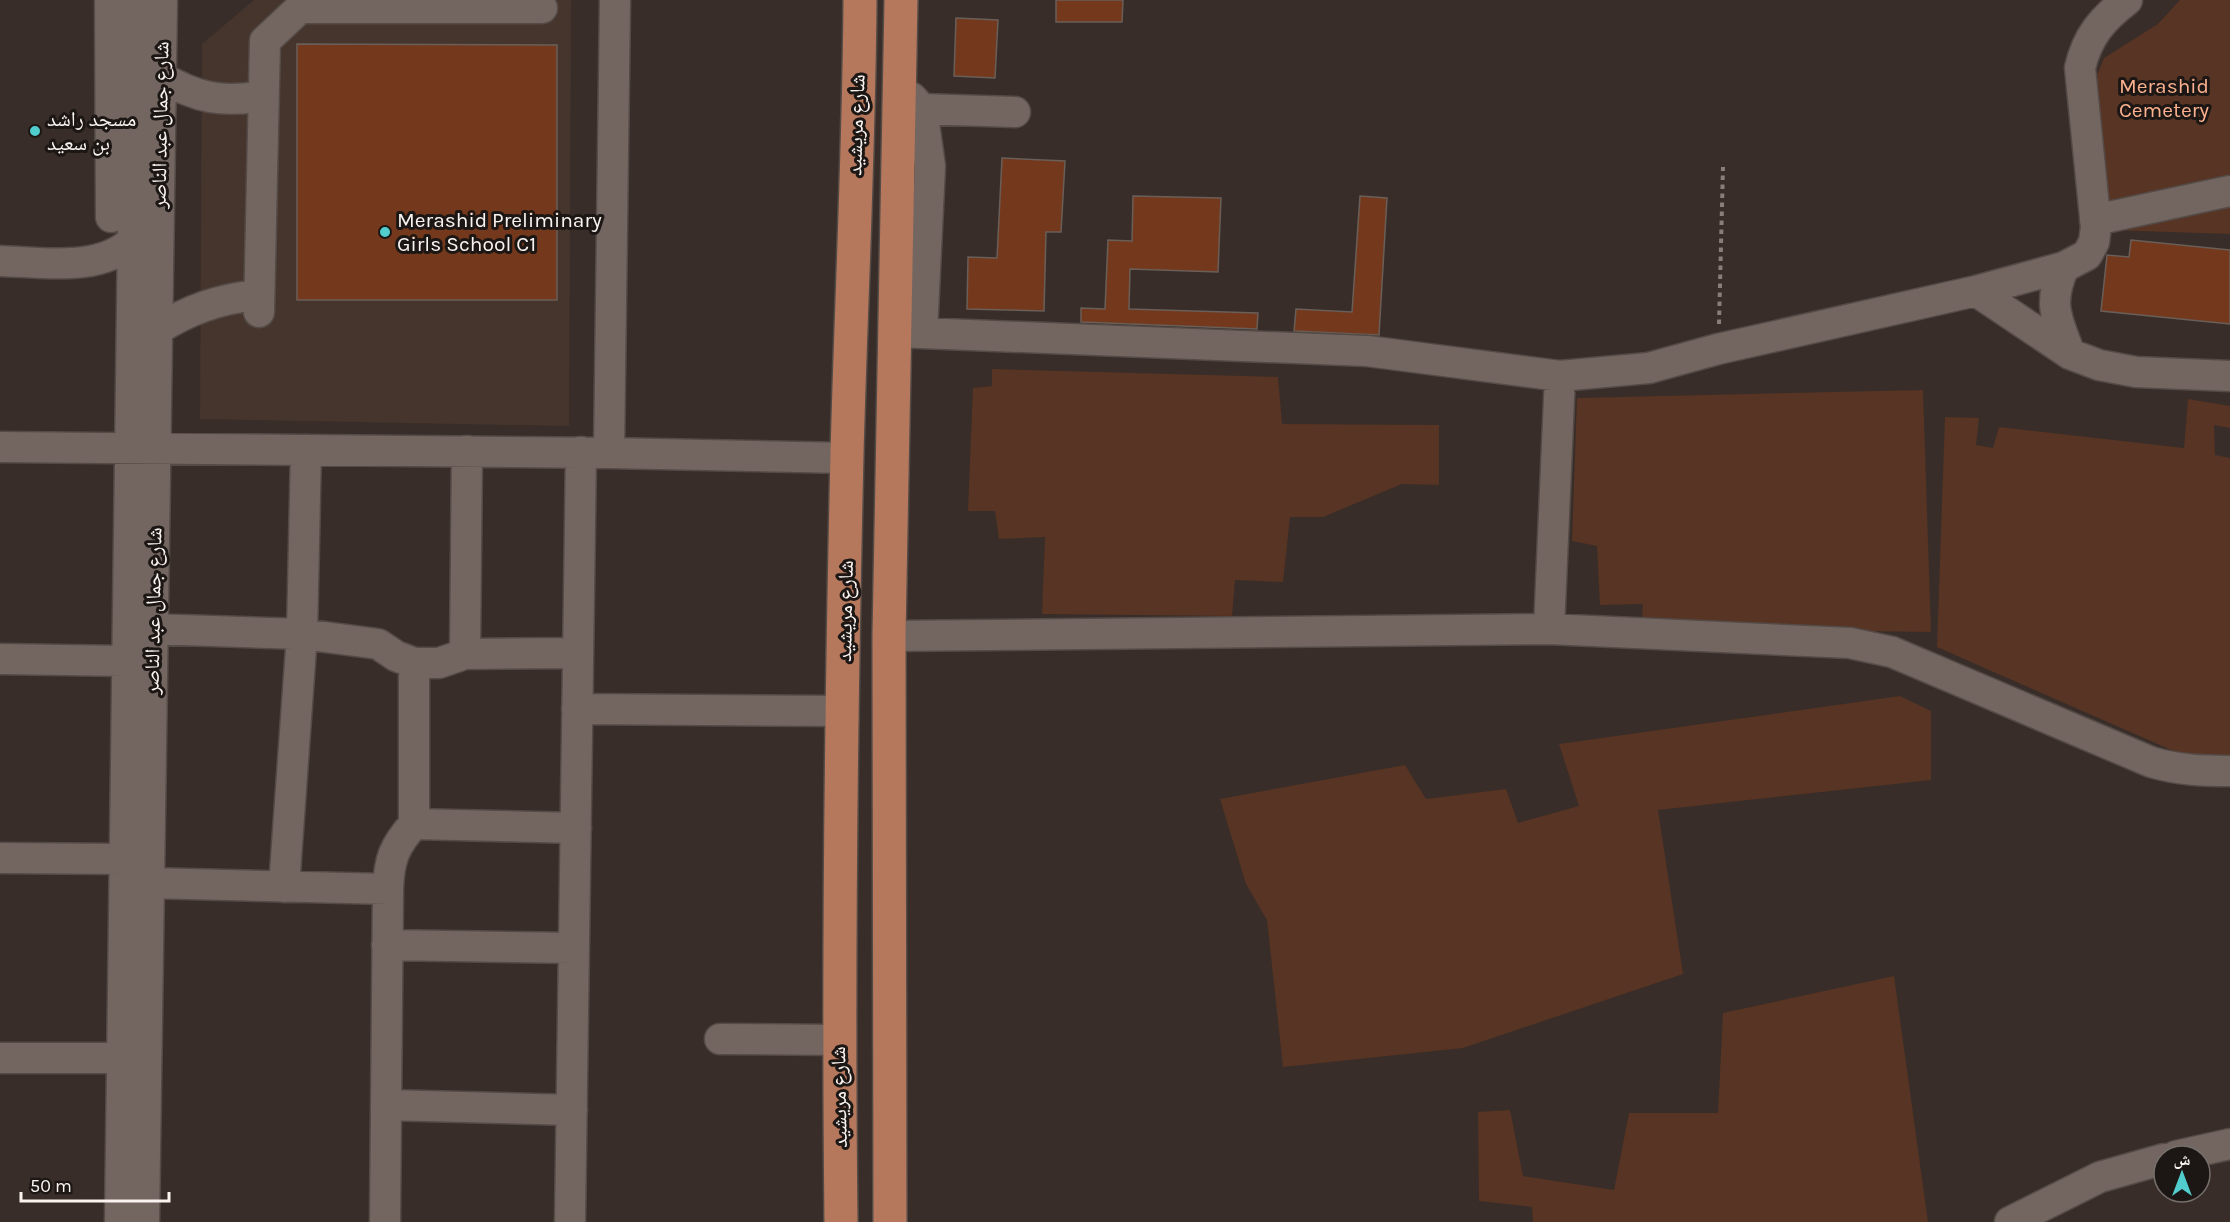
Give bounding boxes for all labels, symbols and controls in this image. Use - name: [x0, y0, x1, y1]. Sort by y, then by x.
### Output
- street label: شارع جمال عبد الناصر: [147, 41, 174, 210]
- street label: شارع مريشيد: [842, 74, 871, 176]
- park label: Merashid Cemetery: [2119, 74, 2209, 122]
- place label: مسجد راشد بن سعيد: [47, 107, 136, 156]
- marker: مسجد راشد بن سعيد: [28, 124, 42, 138]
- place label: Merashid Preliminary Girls School C1: [397, 208, 602, 256]
- marker: Merashid Preliminary Girls School C1: [378, 225, 392, 239]
- street label: شارع جمال عبد الناصر: [140, 527, 167, 696]
- street label: شارع مريشيد: [832, 560, 859, 662]
- street label: شارع مريشيد: [826, 1046, 853, 1148]
- north arrow: [2152, 1144, 2212, 1204]
- text: ش: [2174, 1150, 2191, 1169]
- scale bar: [21, 1165, 170, 1203]
- text: 50 m: [30, 1175, 72, 1197]

